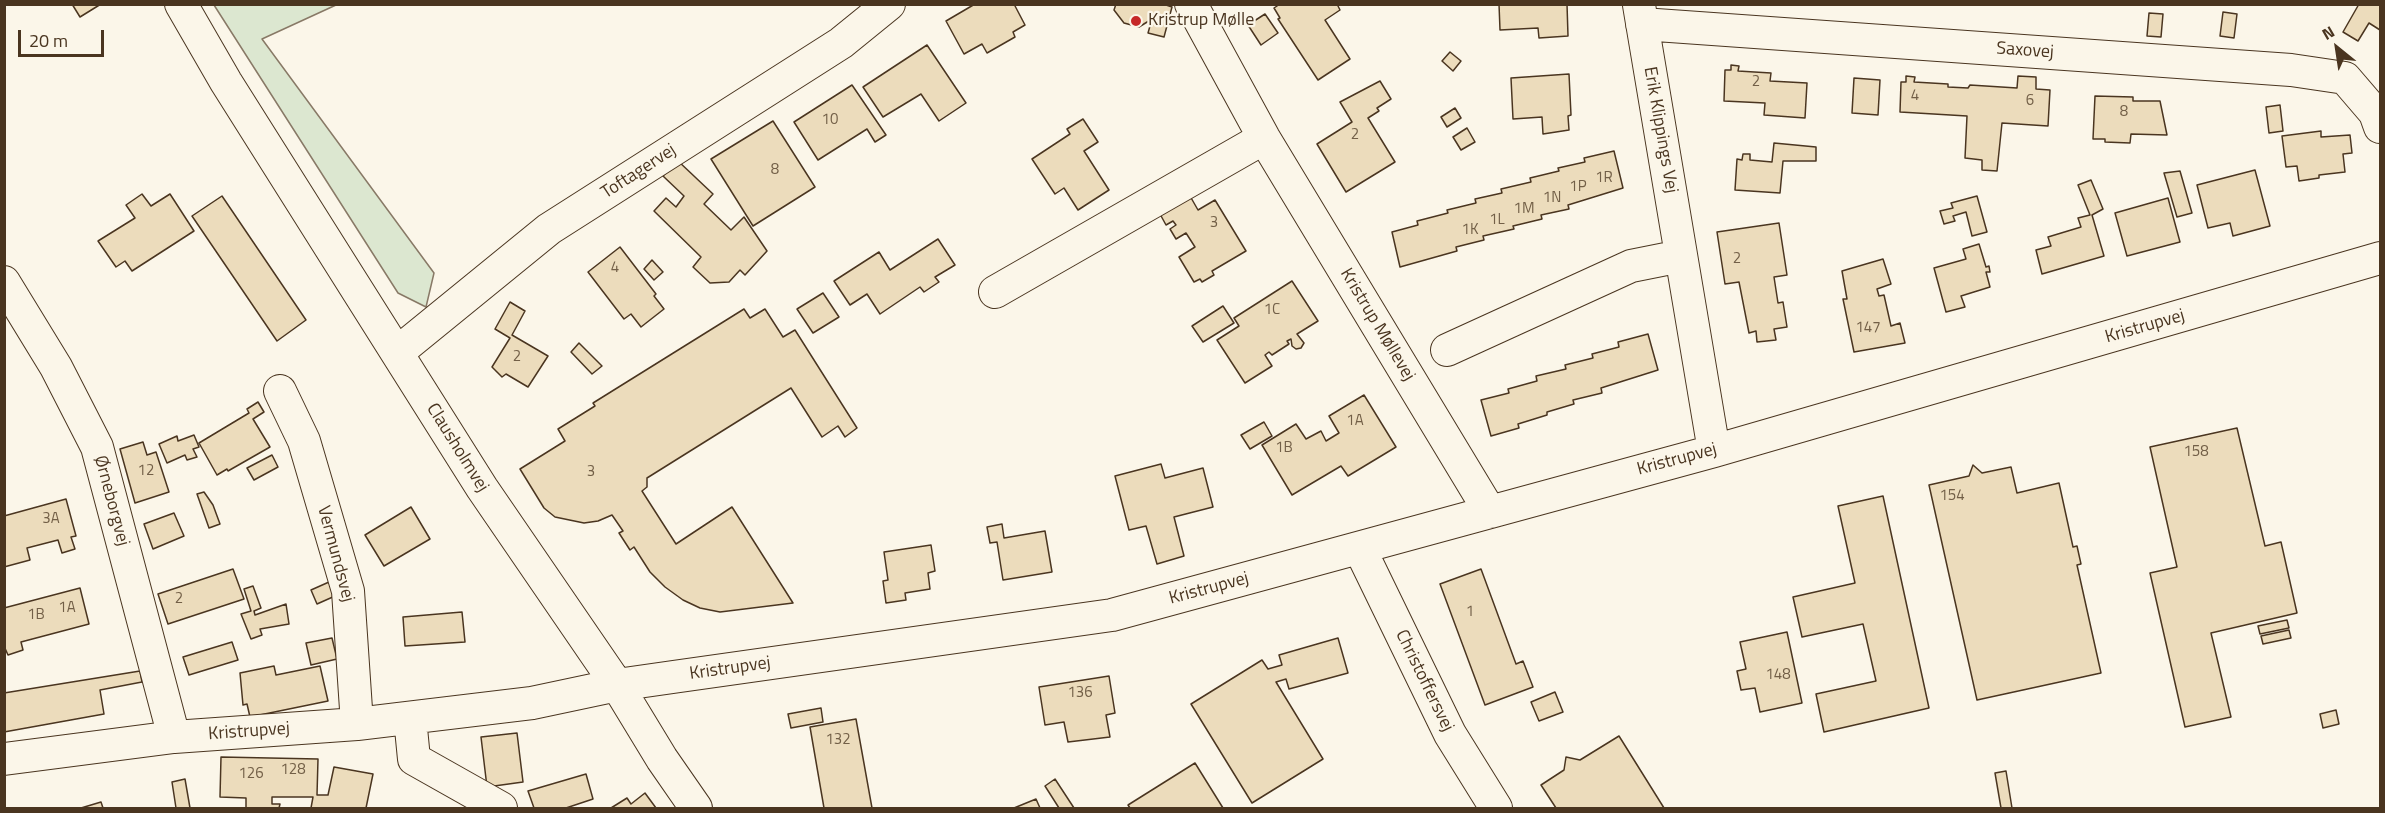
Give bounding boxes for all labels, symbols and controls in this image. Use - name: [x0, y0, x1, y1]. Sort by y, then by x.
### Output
- place label: Kristrup Mølle: [1148, 10, 1254, 32]
- marker: Kristrup Mølle: [1129, 14, 1143, 28]
- scale bar: [21, 18, 106, 56]
- north arrow: [2307, 18, 2367, 78]
- text: N: [2317, 19, 2339, 46]
- text: 20 m: [29, 27, 68, 54]
- street label: Saxovej: [1996, 38, 2054, 64]
- street label: Erik Klippings Vej: [1638, 65, 1682, 195]
- house number: 2: [1752, 73, 1760, 91]
- house number: 4: [1911, 87, 1919, 105]
- house number: 6: [2026, 92, 2034, 110]
- house number: 8: [2120, 103, 2128, 121]
- house number: 10: [822, 111, 838, 129]
- house number: 2: [1351, 126, 1359, 144]
- street label: Toftagervej: [598, 140, 680, 204]
- house number: 8: [771, 161, 779, 179]
- house number: 1R: [1595, 169, 1613, 187]
- house number: 1P: [1569, 178, 1587, 196]
- house number: 1N: [1543, 189, 1561, 207]
- house number: 1M: [1514, 200, 1534, 218]
- house number: 1L: [1489, 211, 1505, 229]
- house number: 3: [1210, 214, 1218, 232]
- house number: 1K: [1462, 221, 1478, 239]
- house number: 2: [1733, 250, 1741, 268]
- house number: 4: [611, 259, 619, 277]
- street label: Kristrup Møllevej: [1335, 265, 1419, 385]
- house number: 1C: [1264, 301, 1280, 319]
- street label: Kristrupvej: [2103, 305, 2187, 349]
- house number: 147: [1855, 319, 1881, 337]
- house number: 2: [513, 348, 521, 366]
- street label: Clausholmvej: [421, 400, 493, 496]
- house number: 1A: [1346, 412, 1364, 430]
- house number: 1B: [1275, 439, 1293, 457]
- street label: Kristrupvej: [1635, 439, 1719, 481]
- house number: 158: [2183, 443, 2209, 461]
- street label: Ørneborgvej: [89, 453, 133, 549]
- house number: 12: [138, 462, 154, 480]
- house number: 3: [587, 463, 595, 481]
- house number: 154: [1939, 487, 1965, 505]
- street label: Vermundsvej: [312, 503, 358, 605]
- house number: 3A: [42, 510, 60, 528]
- street label: Kristrupvej: [1167, 568, 1251, 610]
- house number: 2: [175, 590, 183, 608]
- house number: 1A: [58, 599, 76, 617]
- house number: 1: [1466, 603, 1474, 621]
- house number: 1B: [27, 606, 45, 624]
- street label: Christoffersvej: [1390, 627, 1458, 735]
- street label: Kristrupvej: [688, 653, 772, 685]
- house number: 148: [1765, 666, 1791, 684]
- house number: 136: [1067, 684, 1093, 702]
- street label: Kristrupvej: [207, 718, 291, 746]
- house number: 132: [825, 731, 851, 749]
- house number: 128: [280, 761, 306, 779]
- house number: 126: [238, 765, 264, 783]

